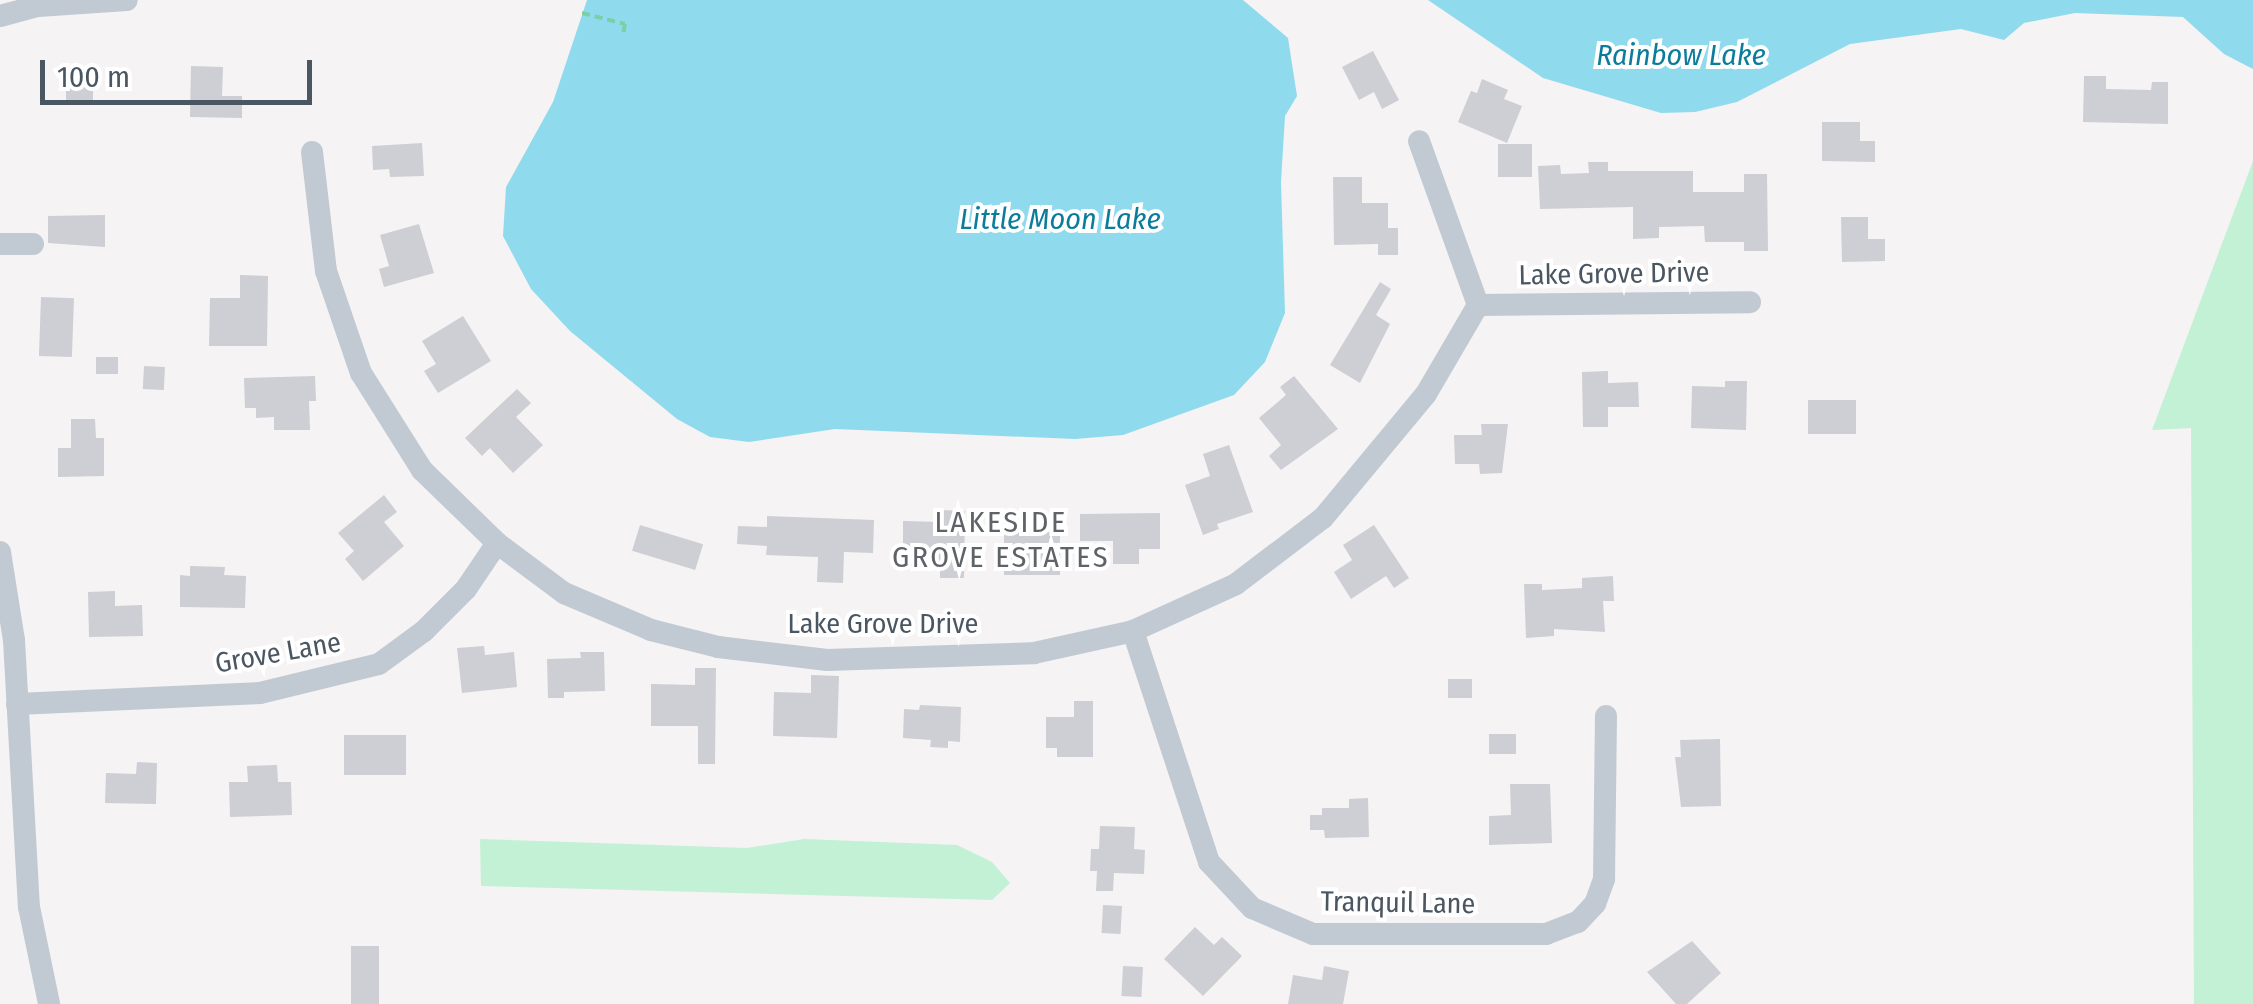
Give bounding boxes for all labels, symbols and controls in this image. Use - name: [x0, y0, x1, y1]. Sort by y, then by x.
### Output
- water label: Rainbow Lake: [1596, 37, 1766, 73]
- scale bar: [45, 40, 318, 102]
- text: 100 m: [57, 59, 130, 95]
- water label: Little Moon Lake: [959, 201, 1161, 237]
- street label: Lake Grove Drive: [1518, 256, 1710, 292]
- district label: LAKESIDE GROVE ESTATES: [892, 504, 1110, 574]
- street label: Lake Grove Drive: [788, 607, 978, 641]
- street label: Grove Lane: [213, 625, 343, 681]
- street label: Tranquil Lane: [1320, 885, 1476, 921]

